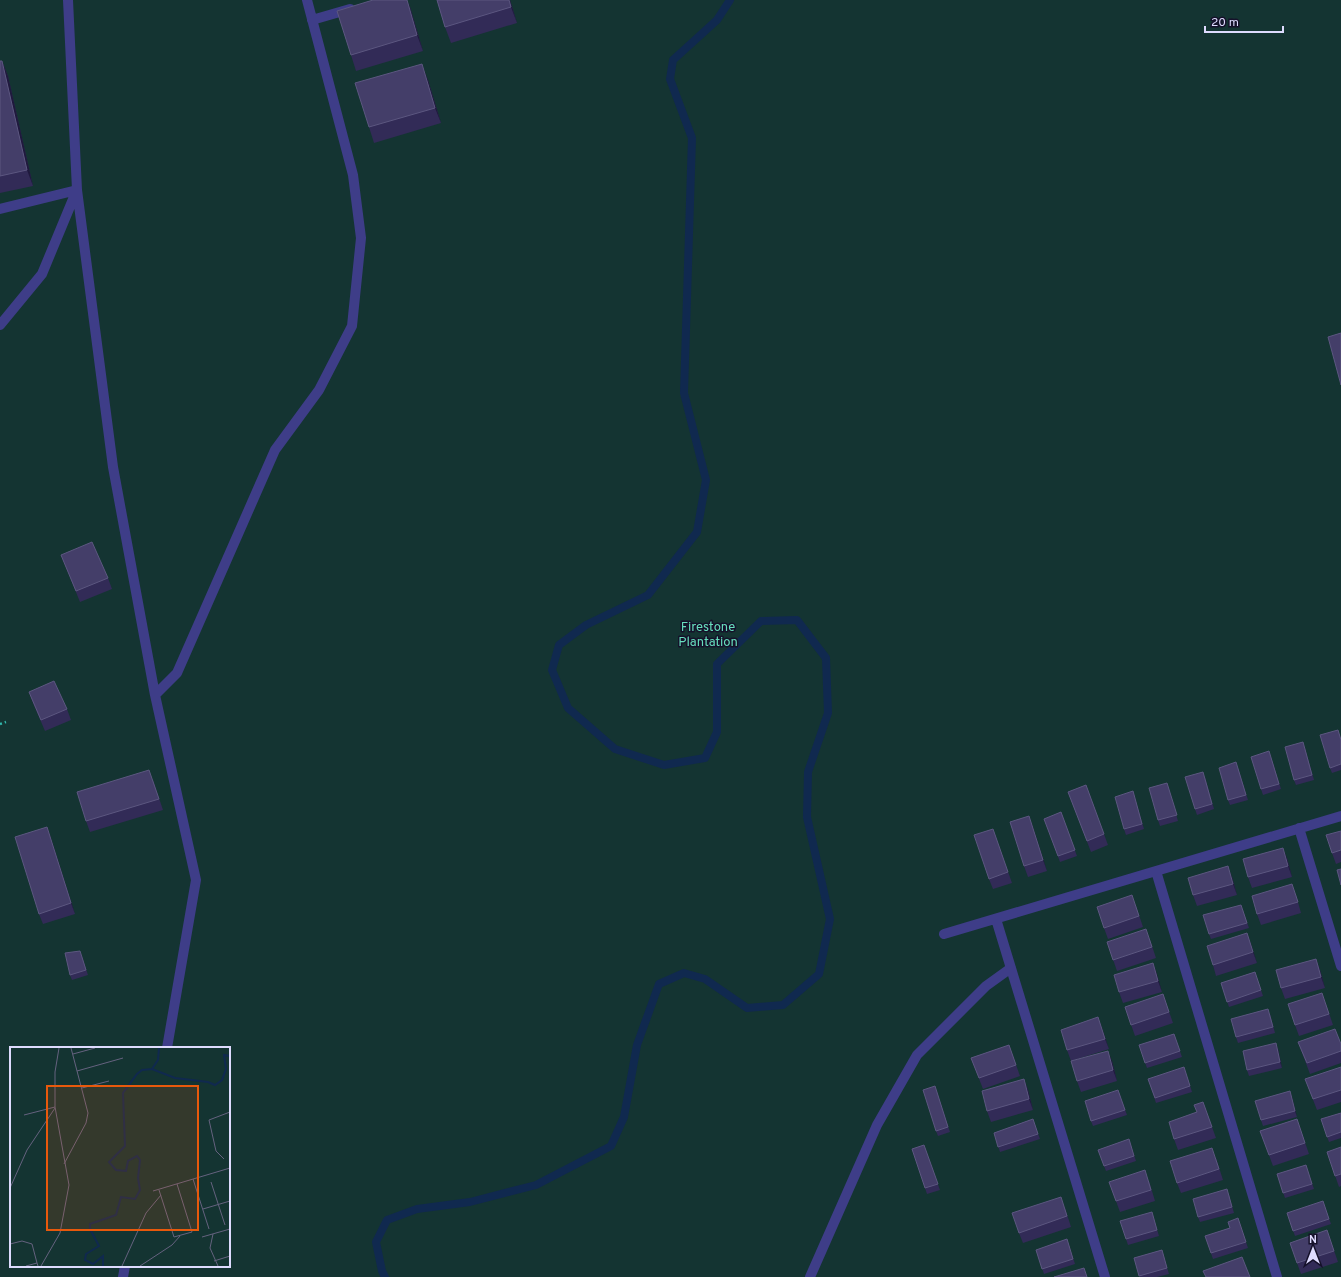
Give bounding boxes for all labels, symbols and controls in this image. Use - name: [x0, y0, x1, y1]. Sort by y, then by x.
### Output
- scale bar: [1205, 8, 1283, 34]
- text: 20 m: [1211, 15, 1239, 31]
- park label: Firestone Plantation: [678, 620, 738, 651]
- inset map: [10, 1047, 230, 1267]
- north arrow: [1293, 1229, 1333, 1269]
- text: N: [1309, 1233, 1317, 1247]

